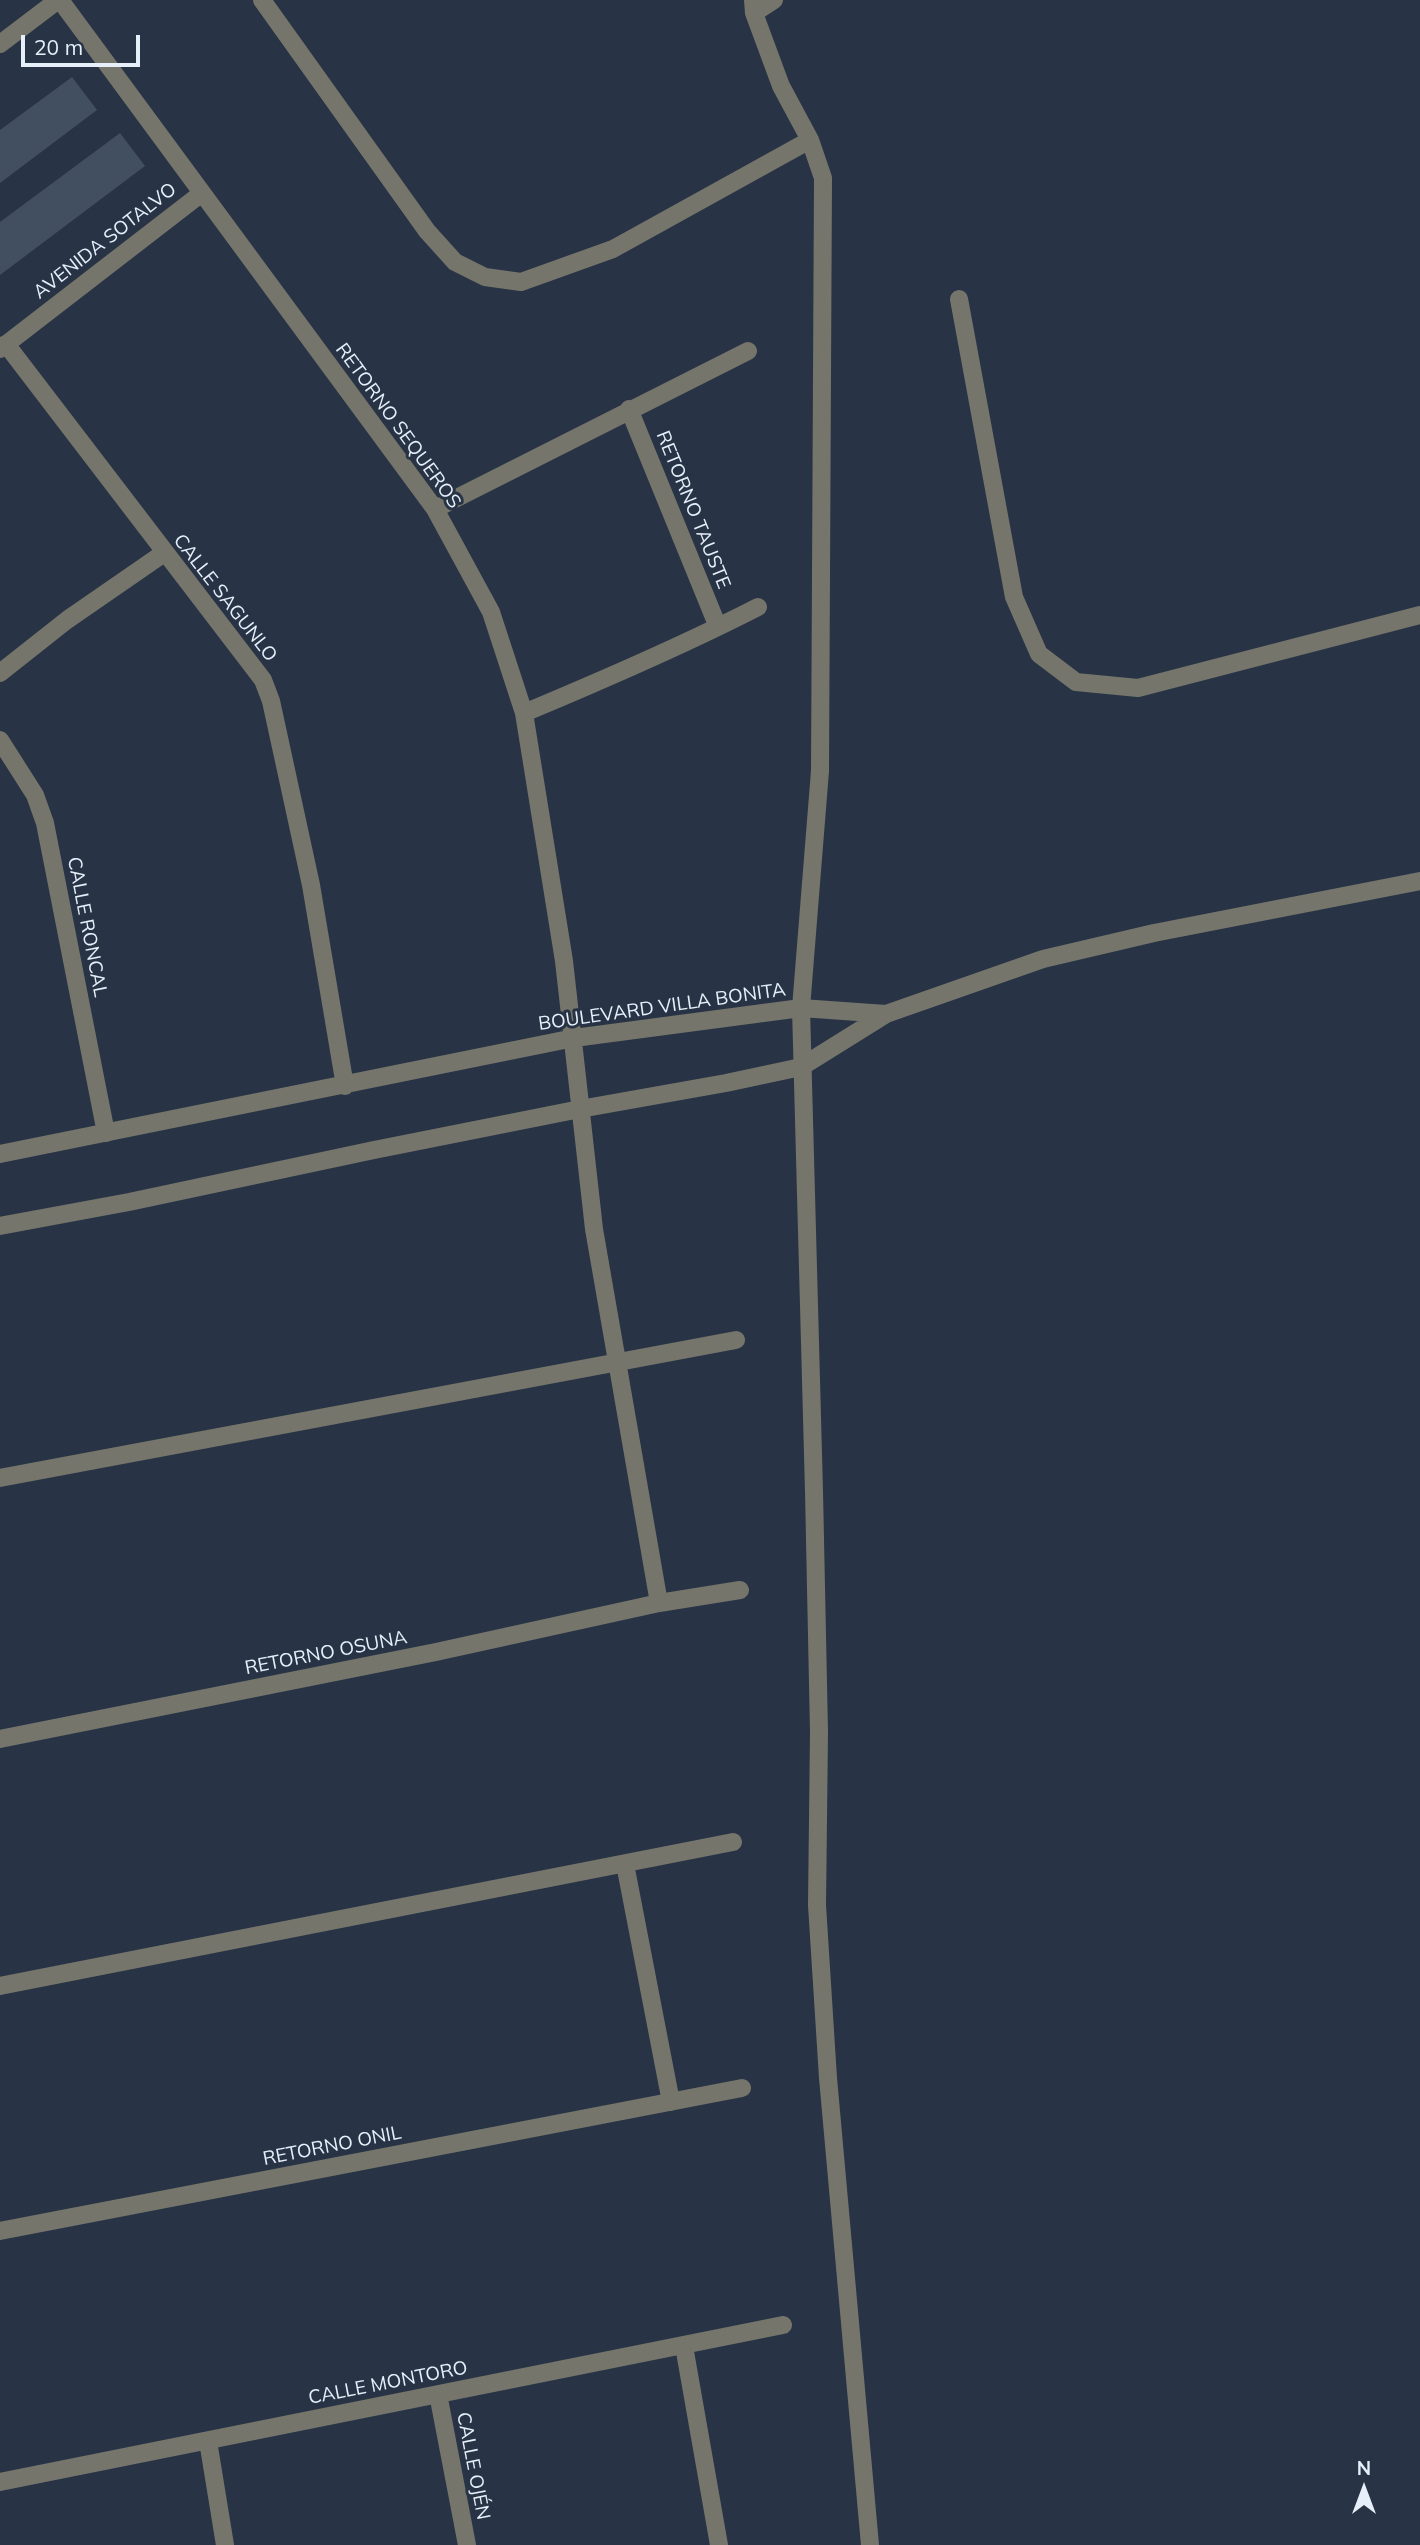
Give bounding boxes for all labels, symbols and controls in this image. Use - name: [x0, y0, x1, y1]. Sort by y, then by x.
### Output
- scale bar: [24, 21, 144, 65]
- text: 20 m: [34, 34, 83, 60]
- street label: AVENIDA SOTALVO: [29, 178, 181, 304]
- street label: RETORNO SEQUEROS: [330, 339, 466, 513]
- street label: RETORNO TAUSTE: [651, 428, 735, 592]
- street label: CALLE SAGUNLO: [168, 530, 282, 666]
- street label: CALLE RONCAL: [62, 855, 112, 999]
- street label: BOULEVARD VILLA BONITA: [537, 978, 787, 1036]
- street label: RETORNO OSUNA: [243, 1626, 409, 1680]
- street label: RETORNO ONIL: [261, 2121, 403, 2171]
- street label: CALLE MONTORO: [306, 2356, 470, 2410]
- street label: CALLE OJÉN: [451, 2410, 495, 2522]
- north arrow: [1329, 2454, 1399, 2524]
- text: N: [1357, 2456, 1371, 2480]

